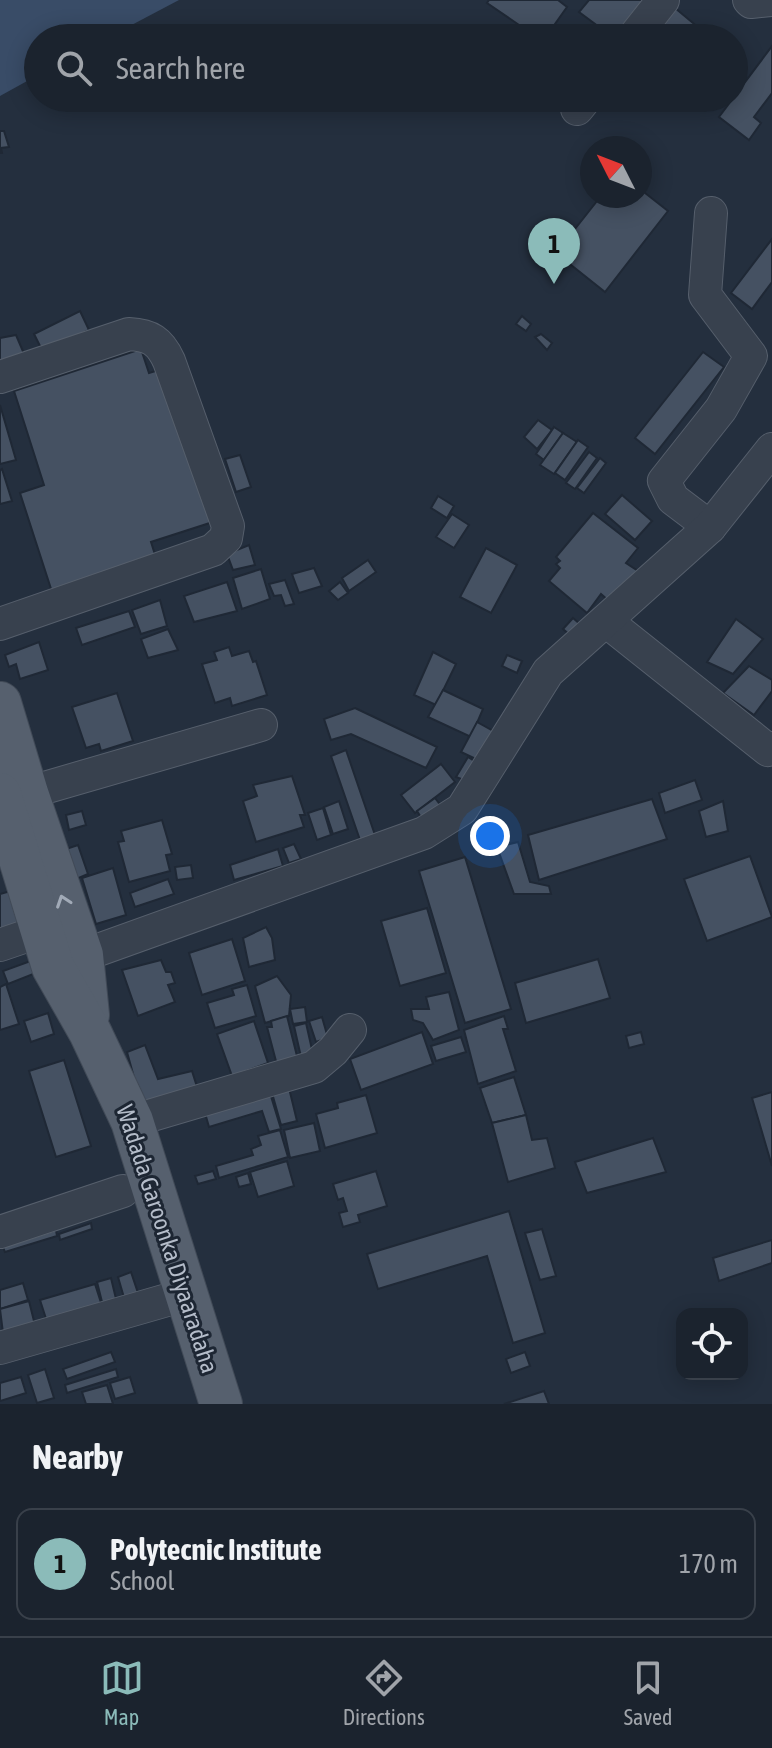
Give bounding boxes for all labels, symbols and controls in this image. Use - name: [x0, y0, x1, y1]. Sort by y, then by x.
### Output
- search box: [24, 24, 748, 112]
- icon: search: [52, 46, 96, 90]
- text: Search here: [116, 51, 245, 85]
- north arrow: [580, 136, 652, 208]
- pin: 1: [528, 218, 580, 284]
- your location: [470, 816, 510, 856]
- one-way arrow: [57, 895, 73, 909]
- street label: Wadada Garoonka Diyaaradaha: [111, 1101, 224, 1376]
- map controls: [676, 1308, 748, 1380]
- button: locate: [676, 1308, 748, 1380]
- text: Nearby: [32, 1437, 123, 1476]
- text: Polytecnic Institute: [110, 1532, 322, 1566]
- text: 1: [54, 1549, 66, 1579]
- text: 170 m: [679, 1549, 738, 1579]
- text: School: [110, 1566, 174, 1596]
- tab: Map: [100, 1656, 144, 1730]
- tab: Directions: [343, 1656, 425, 1730]
- tab: Saved: [624, 1656, 672, 1730]

